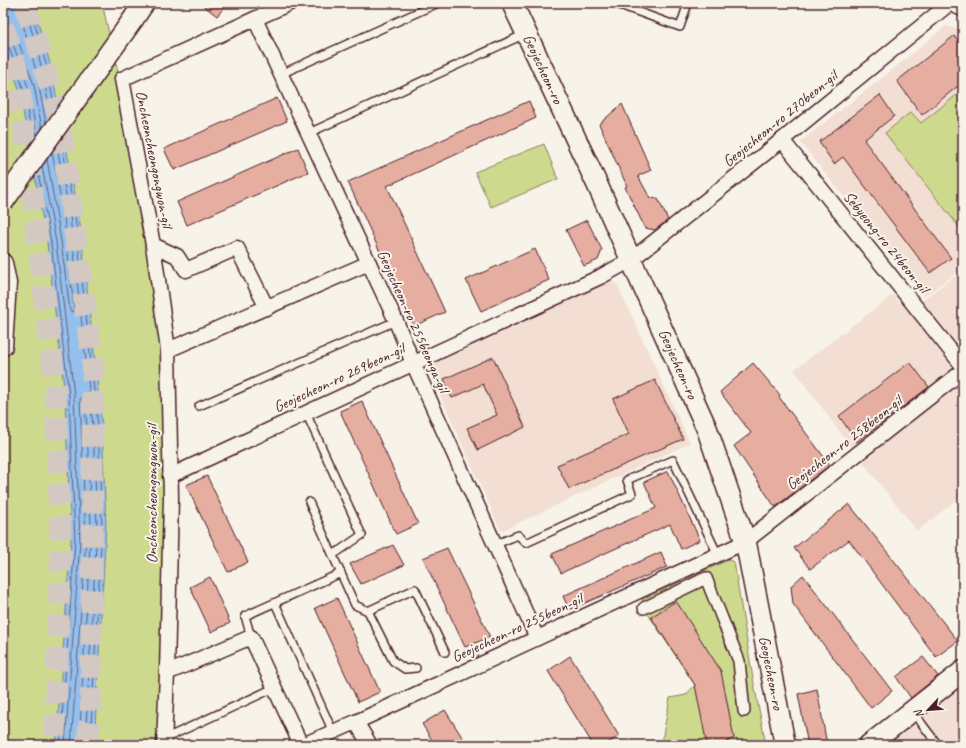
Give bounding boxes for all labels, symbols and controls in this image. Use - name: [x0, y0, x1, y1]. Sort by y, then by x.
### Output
- street label: Geojecheon-ro: [518, 31, 568, 108]
- street label: Geojecheon-ro 270beon-gil: [719, 65, 844, 171]
- street label: Oncheoncheongongwon-gil: [131, 89, 178, 232]
- street label: Sebyeong-ro 24beon-gil: [839, 187, 935, 300]
- street label: Geojecheon-ro 255beonga-gil: [373, 247, 455, 398]
- street label: Geojecheon-ro: [654, 326, 703, 403]
- street label: Geojecheon-ro 269beon-gil: [270, 338, 411, 417]
- street label: Geojecheon-ro 258beon-gil: [782, 389, 909, 495]
- street label: Oncheoncheongongwon-gil: [142, 421, 162, 564]
- street label: Geojecheon-ro 255beon-gil: [448, 588, 589, 667]
- street label: Geojecheon-ro: [754, 634, 788, 713]
- north arrow: [908, 690, 948, 730]
- text: N: [910, 706, 927, 721]

